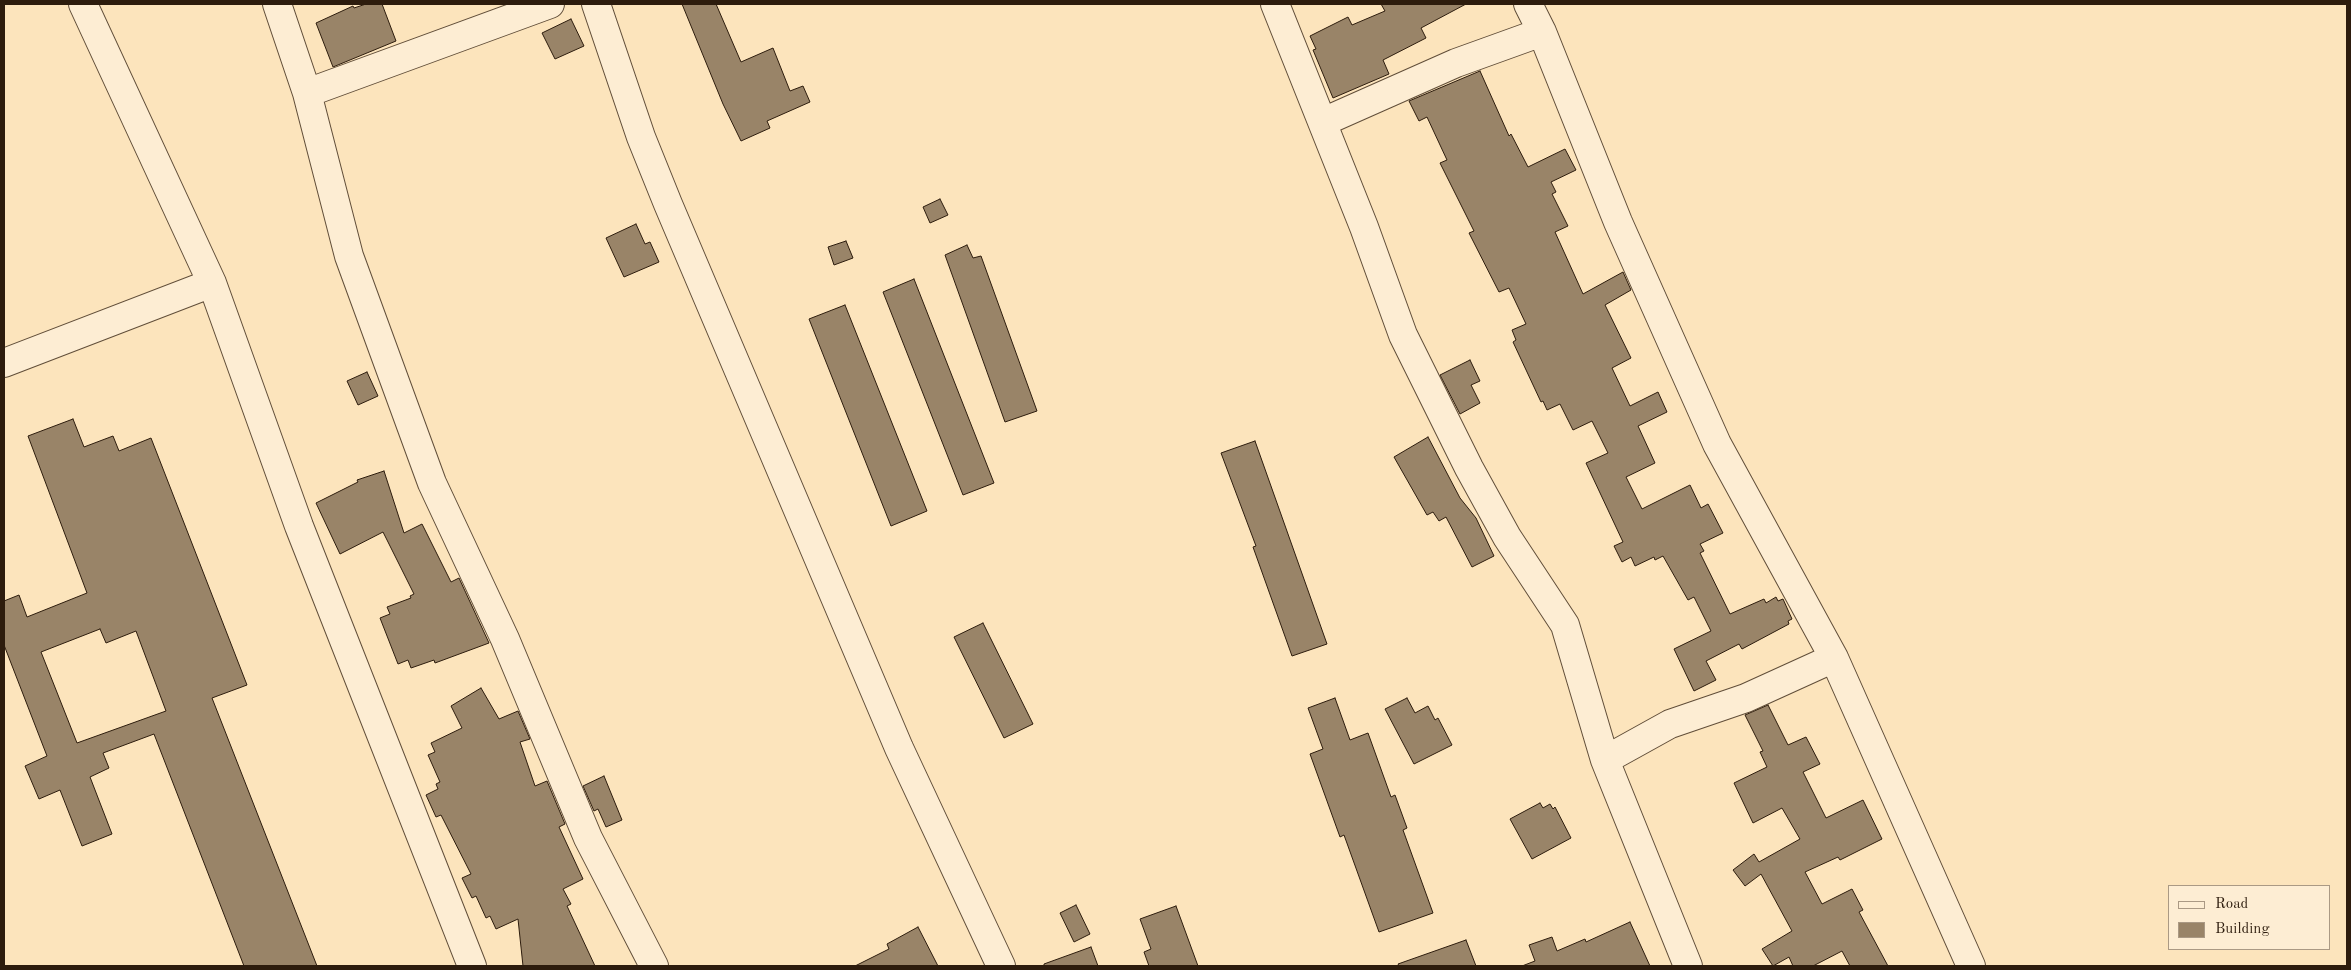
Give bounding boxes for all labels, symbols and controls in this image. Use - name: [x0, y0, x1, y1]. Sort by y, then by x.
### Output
- legend: [2168, 885, 2331, 950]
- text: Road: [2215, 897, 2248, 912]
- text: Building: [2215, 922, 2270, 937]

